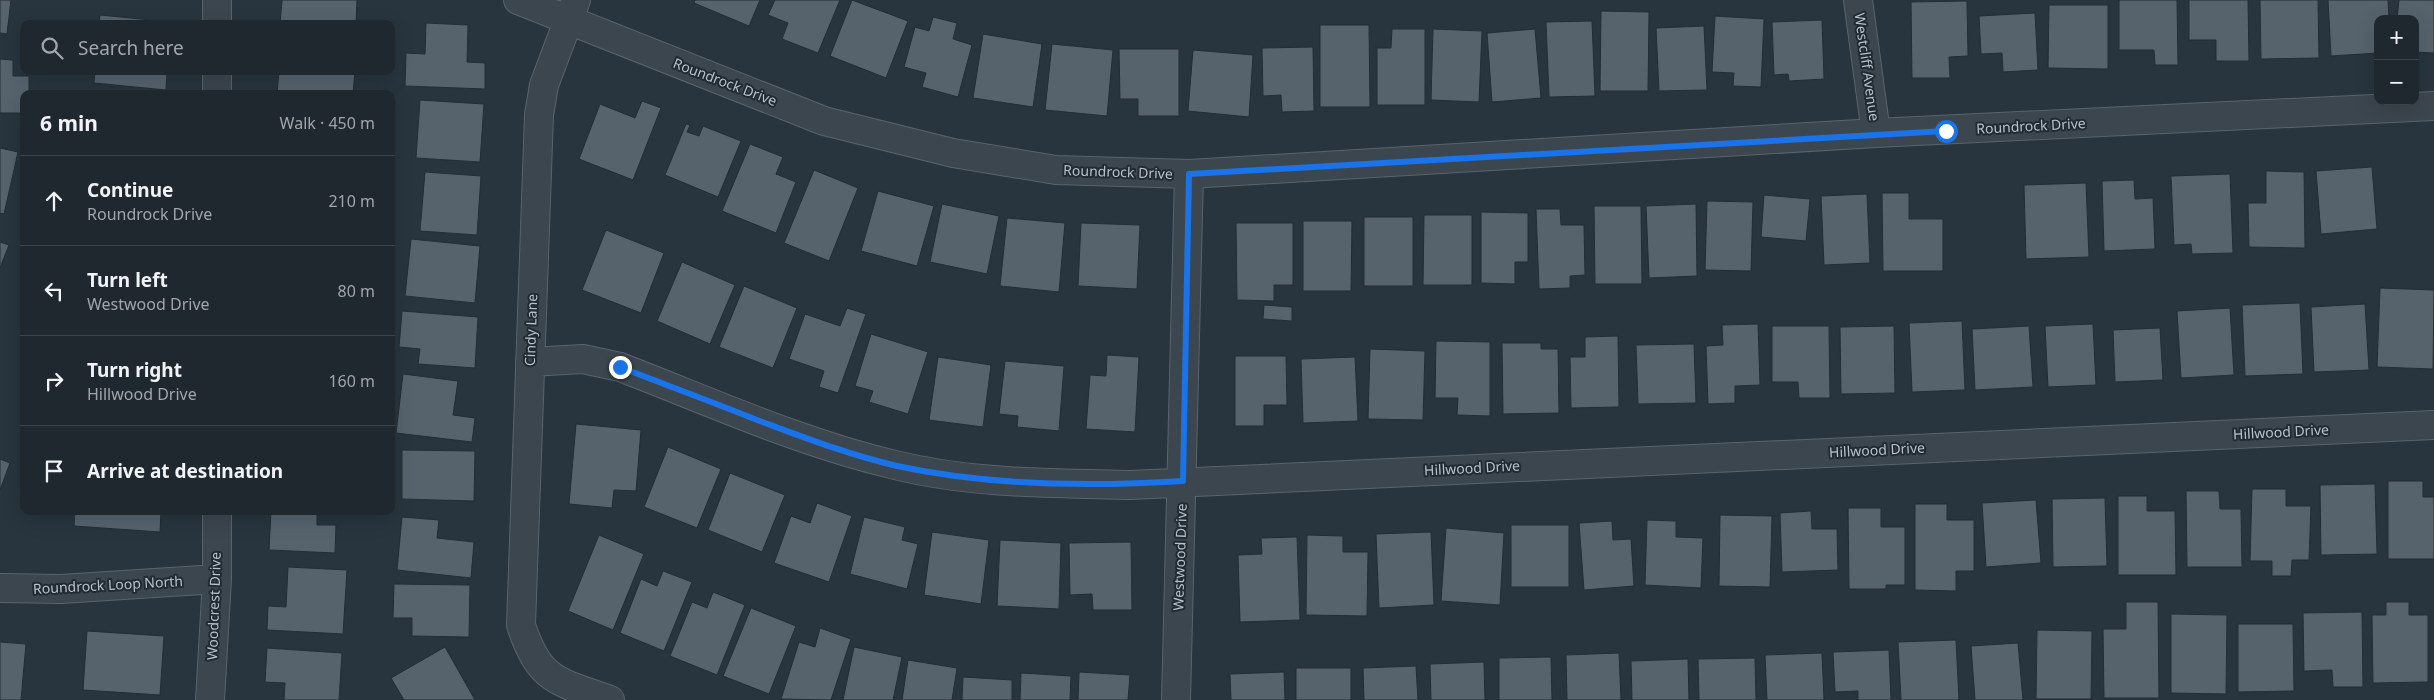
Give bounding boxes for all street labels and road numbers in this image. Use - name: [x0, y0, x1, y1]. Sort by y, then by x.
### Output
- street label: Westcliff Avenue: [1851, 12, 1884, 122]
- street label: Roundrock Drive: [671, 53, 780, 110]
- street label: Roundrock Drive: [1976, 113, 2086, 138]
- street label: Roundrock Drive: [1063, 160, 1173, 183]
- street label: Cindy Lane: [520, 293, 541, 366]
- street label: Hillwood Drive: [2233, 419, 2330, 444]
- street label: Hillwood Drive: [1829, 437, 1926, 462]
- street label: Hillwood Drive: [1424, 455, 1521, 480]
- street label: Westwood Drive: [1168, 503, 1191, 611]
- street label: Woodcrest Drive: [202, 551, 225, 660]
- street label: Roundrock Loop North: [33, 571, 183, 598]

